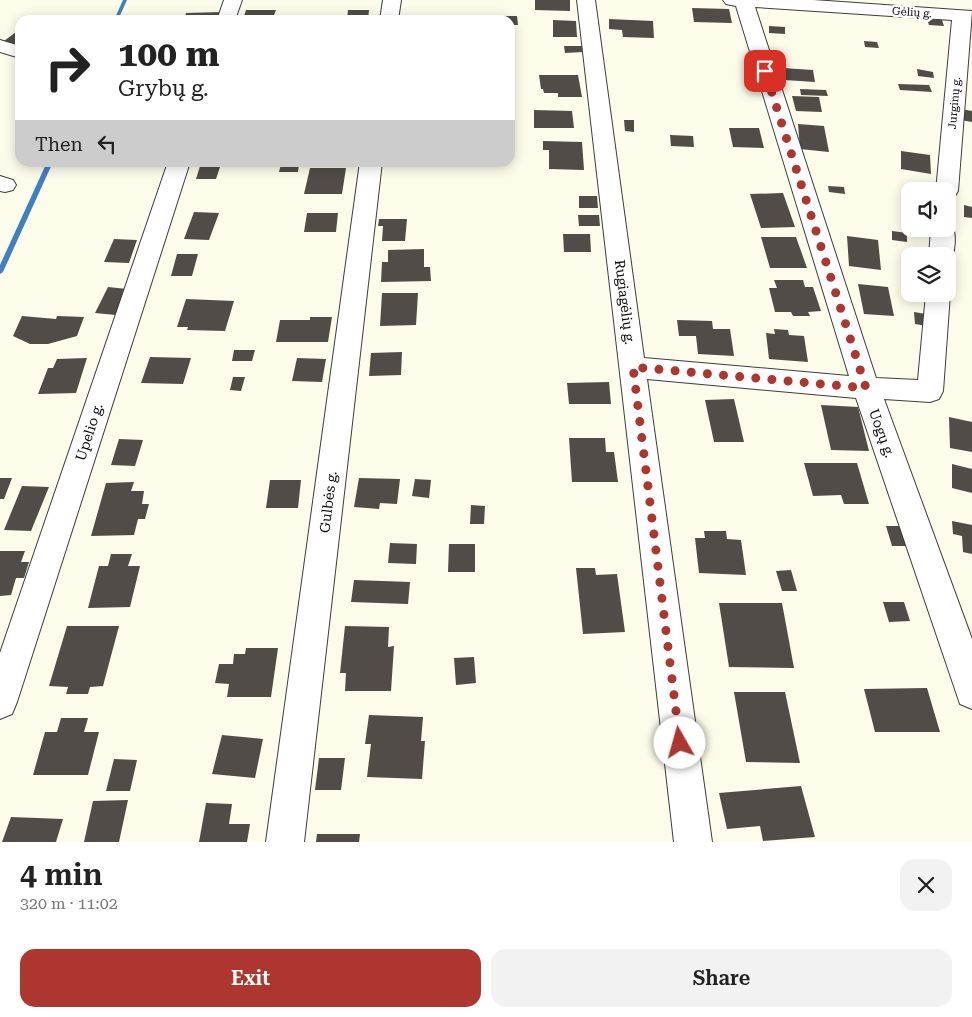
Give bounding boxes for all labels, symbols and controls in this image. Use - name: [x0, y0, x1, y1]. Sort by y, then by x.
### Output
- street label: Gėlių g.: [892, 5, 933, 20]
- text: 100 m: [118, 34, 219, 75]
- icon: right: [35, 35, 100, 100]
- pin: [744, 50, 786, 92]
- icon: arrive: [751, 57, 779, 85]
- text: Grybų g.: [118, 76, 209, 101]
- street label: Jurginų g.: [946, 76, 963, 130]
- icon: left: [93, 130, 121, 158]
- text: Then: [35, 133, 83, 156]
- map controls: [901, 182, 956, 302]
- button: sound: [901, 182, 956, 237]
- button: layers: [901, 247, 956, 302]
- street label: Rugiagėlių g.: [612, 259, 638, 345]
- street label: Upelio g.: [72, 401, 106, 463]
- street label: Uogų g.: [866, 406, 898, 460]
- street label: Gulbės g.: [316, 470, 340, 534]
- position arrow: [653, 716, 705, 768]
- text: 4 min: [20, 857, 103, 892]
- button: close: [900, 859, 952, 911]
- text: 320 m · 11:02: [20, 894, 118, 913]
- button: Exit: [20, 949, 481, 1007]
- button: Share: [491, 949, 952, 1007]

